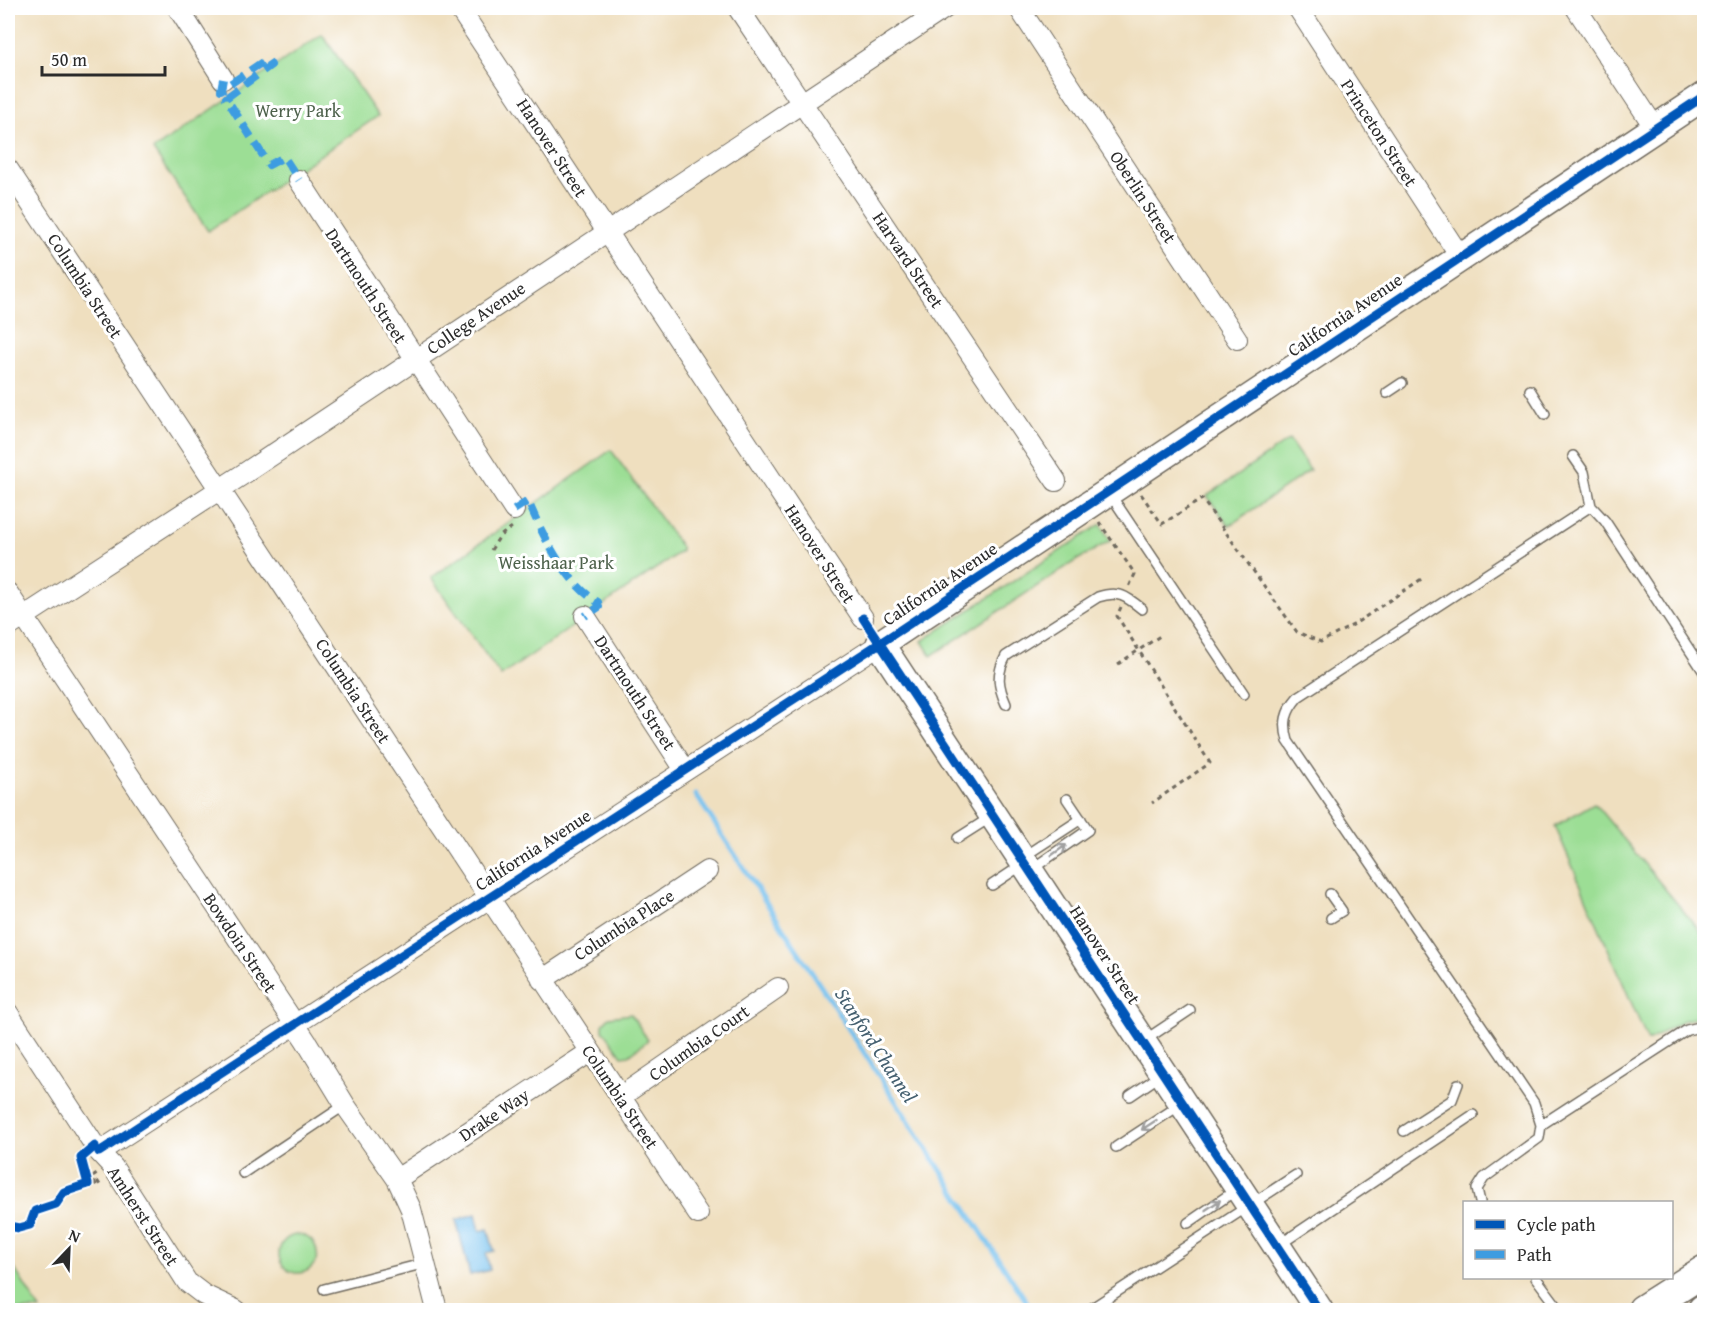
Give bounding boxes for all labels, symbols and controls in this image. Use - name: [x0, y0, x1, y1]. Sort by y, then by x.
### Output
- scale bar: [42, 39, 165, 77]
- text: 50 m: [51, 46, 87, 73]
- street label: Princeton Street: [1334, 73, 1425, 193]
- street label: Hanover Street: [510, 93, 595, 203]
- park label: Werry Park: [255, 97, 342, 124]
- street label: Oberlin Street: [1103, 145, 1184, 249]
- street label: Harvard Street: [866, 206, 951, 314]
- street label: Dartmouth Street: [319, 223, 414, 349]
- street label: Columbia Street: [41, 228, 130, 344]
- street label: California Avenue: [1282, 266, 1408, 363]
- street label: College Avenue: [421, 274, 531, 361]
- street label: Hanover Street: [778, 499, 863, 609]
- street label: California Avenue: [877, 535, 1003, 632]
- park label: Weisshaar Park: [498, 549, 615, 576]
- street label: Dartmouth Street: [588, 630, 683, 756]
- street label: Columbia Street: [309, 633, 398, 749]
- street label: California Avenue: [469, 802, 596, 897]
- one-way arrow: [1050, 844, 1067, 856]
- street label: Columbia Place: [568, 882, 679, 967]
- street label: Bowdoin Street: [197, 887, 284, 999]
- street label: Hanover Street: [1063, 900, 1148, 1010]
- water label: Stanford Channel: [828, 981, 925, 1108]
- street label: Columbia Court: [643, 997, 755, 1087]
- street label: Columbia Street: [575, 1039, 666, 1155]
- street label: Drake Way: [453, 1081, 534, 1148]
- one-way arrow: [1141, 1120, 1158, 1132]
- street label: Amherst Street: [101, 1160, 186, 1272]
- one-way arrow: [1204, 1199, 1221, 1211]
- legend: [1463, 1201, 1673, 1279]
- text: Cycle path: [1517, 1211, 1596, 1238]
- north arrow: [39, 1219, 99, 1279]
- text: N: [65, 1222, 85, 1248]
- text: Path: [1517, 1241, 1552, 1268]

